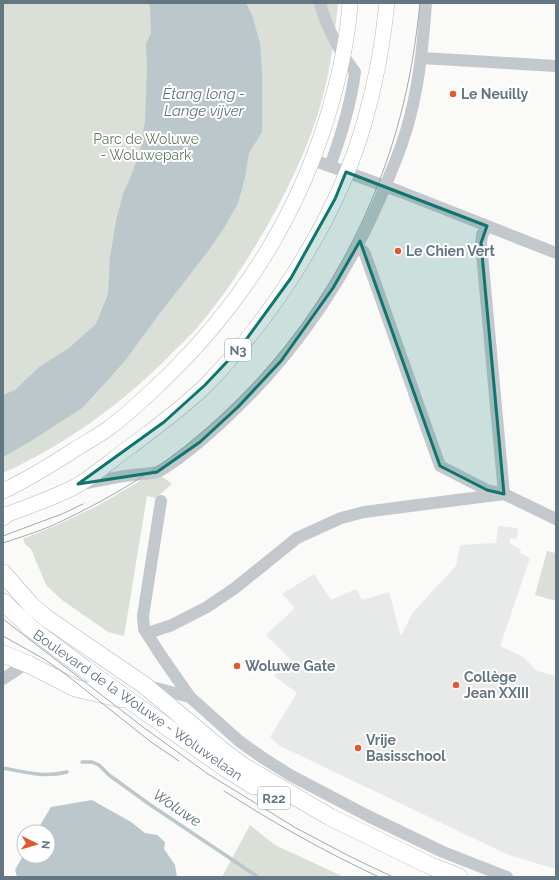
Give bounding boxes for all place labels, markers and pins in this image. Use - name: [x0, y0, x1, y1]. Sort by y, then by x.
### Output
- place label: Le Neuilly: [461, 86, 529, 102]
- marker: Le Neuilly: [448, 89, 458, 99]
- place label: Le Chien Vert: [406, 243, 496, 259]
- marker: Le Chien Vert: [393, 246, 403, 256]
- place label: Woluwe Gate: [245, 658, 336, 674]
- marker: Woluwe Gate: [232, 661, 242, 671]
- place label: Collège Jean XXIII: [464, 669, 529, 701]
- marker: Collège Jean XXIII: [451, 680, 461, 690]
- place label: Vrije Basisschool: [366, 732, 446, 764]
- marker: Vrije Basisschool: [353, 743, 363, 753]

